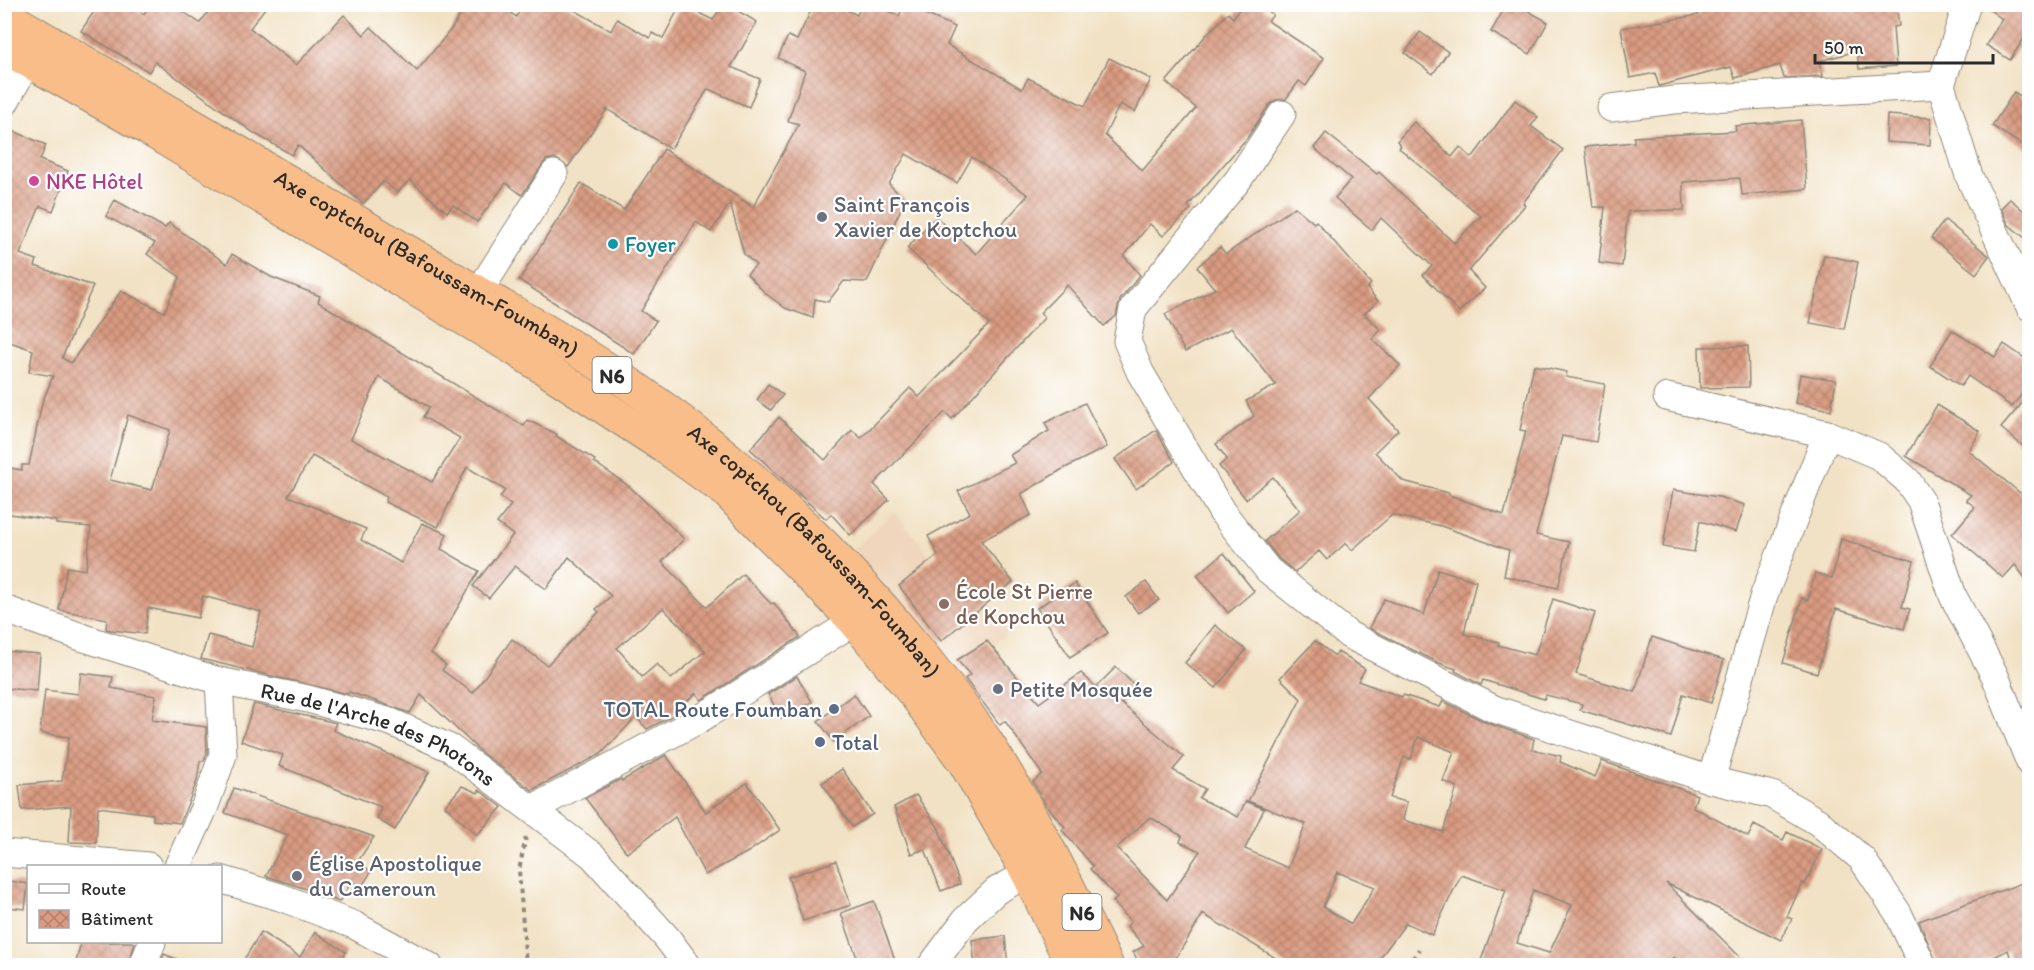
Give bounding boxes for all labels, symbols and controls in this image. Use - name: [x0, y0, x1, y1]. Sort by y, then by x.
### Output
- scale bar: [1815, 27, 1994, 65]
- text: 50 m: [1824, 37, 1864, 59]
- street label: Axe coptchou (Bafoussam-Foumban): [270, 163, 584, 361]
- place label: NKE Hôtel: [46, 168, 143, 195]
- marker: NKE Hôtel: [27, 174, 41, 188]
- place label: Saint François Xavier de Koptchou: [834, 191, 1017, 243]
- marker: Saint François Xavier de Koptchou: [815, 210, 829, 224]
- place label: Foyer: [625, 231, 677, 258]
- marker: Foyer: [606, 237, 620, 251]
- road number: N6: [592, 357, 632, 393]
- street label: Axe coptchou (Bafoussam-Foumban): [683, 418, 947, 682]
- place label: École St Pierre de Kopchou: [956, 578, 1093, 630]
- marker: École St Pierre de Kopchou: [937, 597, 951, 611]
- street label: Rue de l'Arche des Photons: [258, 676, 501, 791]
- place label: Petite Mosquée: [1010, 676, 1153, 703]
- marker: Petite Mosquée: [991, 682, 1005, 696]
- place label: TOTAL Route Foumban: [603, 696, 823, 723]
- marker: TOTAL Route Foumban: [827, 702, 841, 716]
- place label: Total: [832, 729, 879, 756]
- marker: Total: [813, 735, 827, 749]
- place label: Église Apostolique du Cameroun: [309, 850, 482, 902]
- legend: [27, 865, 222, 943]
- marker: Église Apostolique du Cameroun: [290, 869, 304, 883]
- text: Route: [81, 878, 126, 900]
- road number: N6: [1062, 894, 1102, 930]
- text: Bâtiment: [81, 908, 154, 930]

